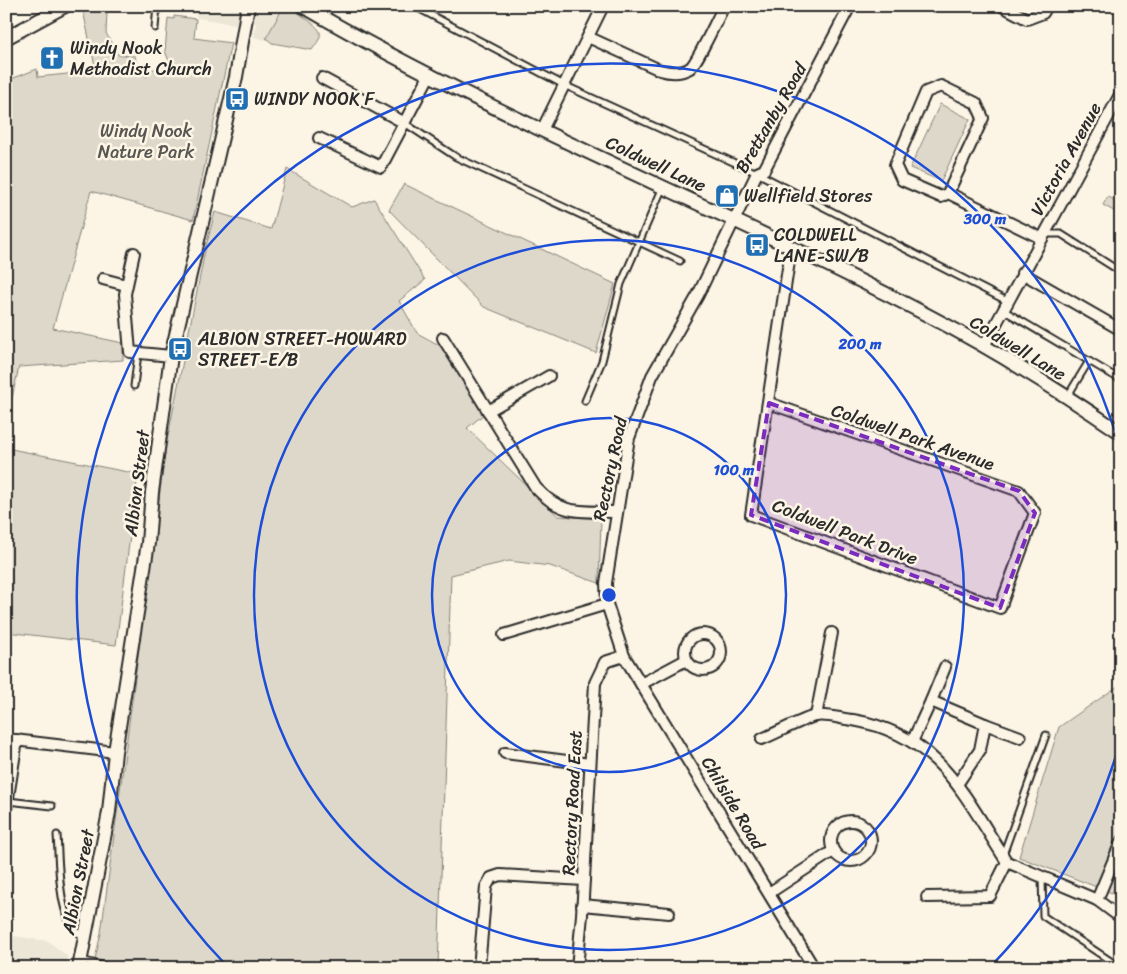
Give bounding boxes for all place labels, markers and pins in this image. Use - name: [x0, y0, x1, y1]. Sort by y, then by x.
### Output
- place label: Windy Nook Methodist Church: [70, 32, 212, 85]
- church icon: Windy Nook Methodist Church: [39, 45, 65, 71]
- place label: WINDY NOOK F: [254, 83, 376, 115]
- bus stop icon: WINDY NOOK F: [224, 86, 250, 112]
- place label: Wellfield Stores: [744, 180, 873, 212]
- shop icon: Wellfield Stores: [714, 183, 740, 209]
- place label: COLDWELL LANE-SW/B: [774, 219, 869, 272]
- bus stop icon: COLDWELL LANE-SW/B: [744, 232, 770, 258]
- place label: ALBION STREET-HOWARD STREET-E/B: [197, 323, 407, 376]
- bus stop icon: ALBION STREET-HOWARD STREET-E/B: [167, 336, 193, 362]
- centre of rings: [600, 586, 618, 604]

